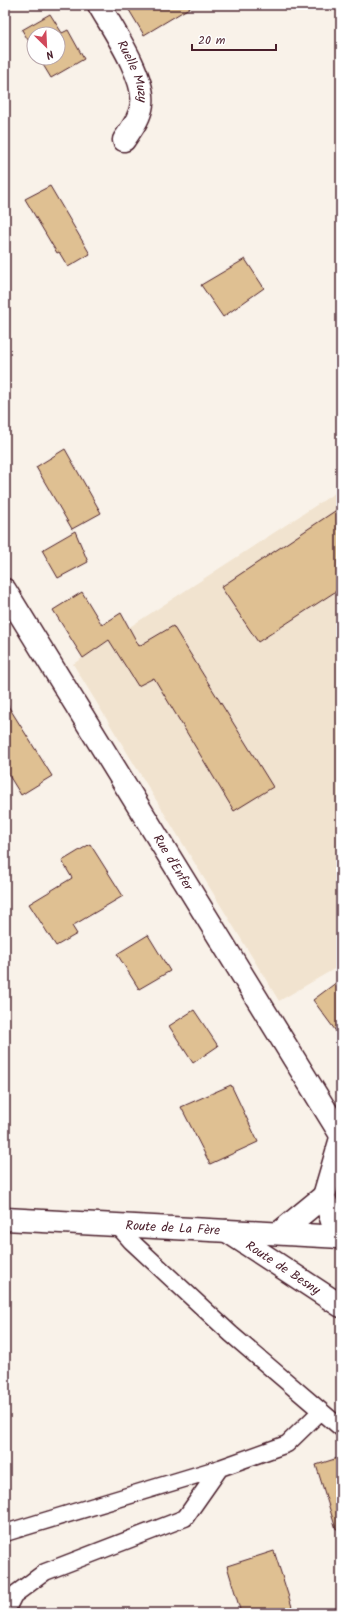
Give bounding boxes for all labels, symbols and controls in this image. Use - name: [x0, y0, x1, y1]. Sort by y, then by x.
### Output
- north arrow: [26, 26, 66, 66]
- scale bar: [192, 26, 276, 52]
- text: 20 m: [198, 31, 226, 50]
- street label: Ruelle Muzy: [111, 36, 153, 103]
- text: N: [43, 45, 56, 64]
- street label: Rue d'Enfer: [147, 830, 199, 895]
- street label: Route de La Fère: [125, 1215, 221, 1241]
- street label: Route de Besny: [241, 1235, 325, 1301]

